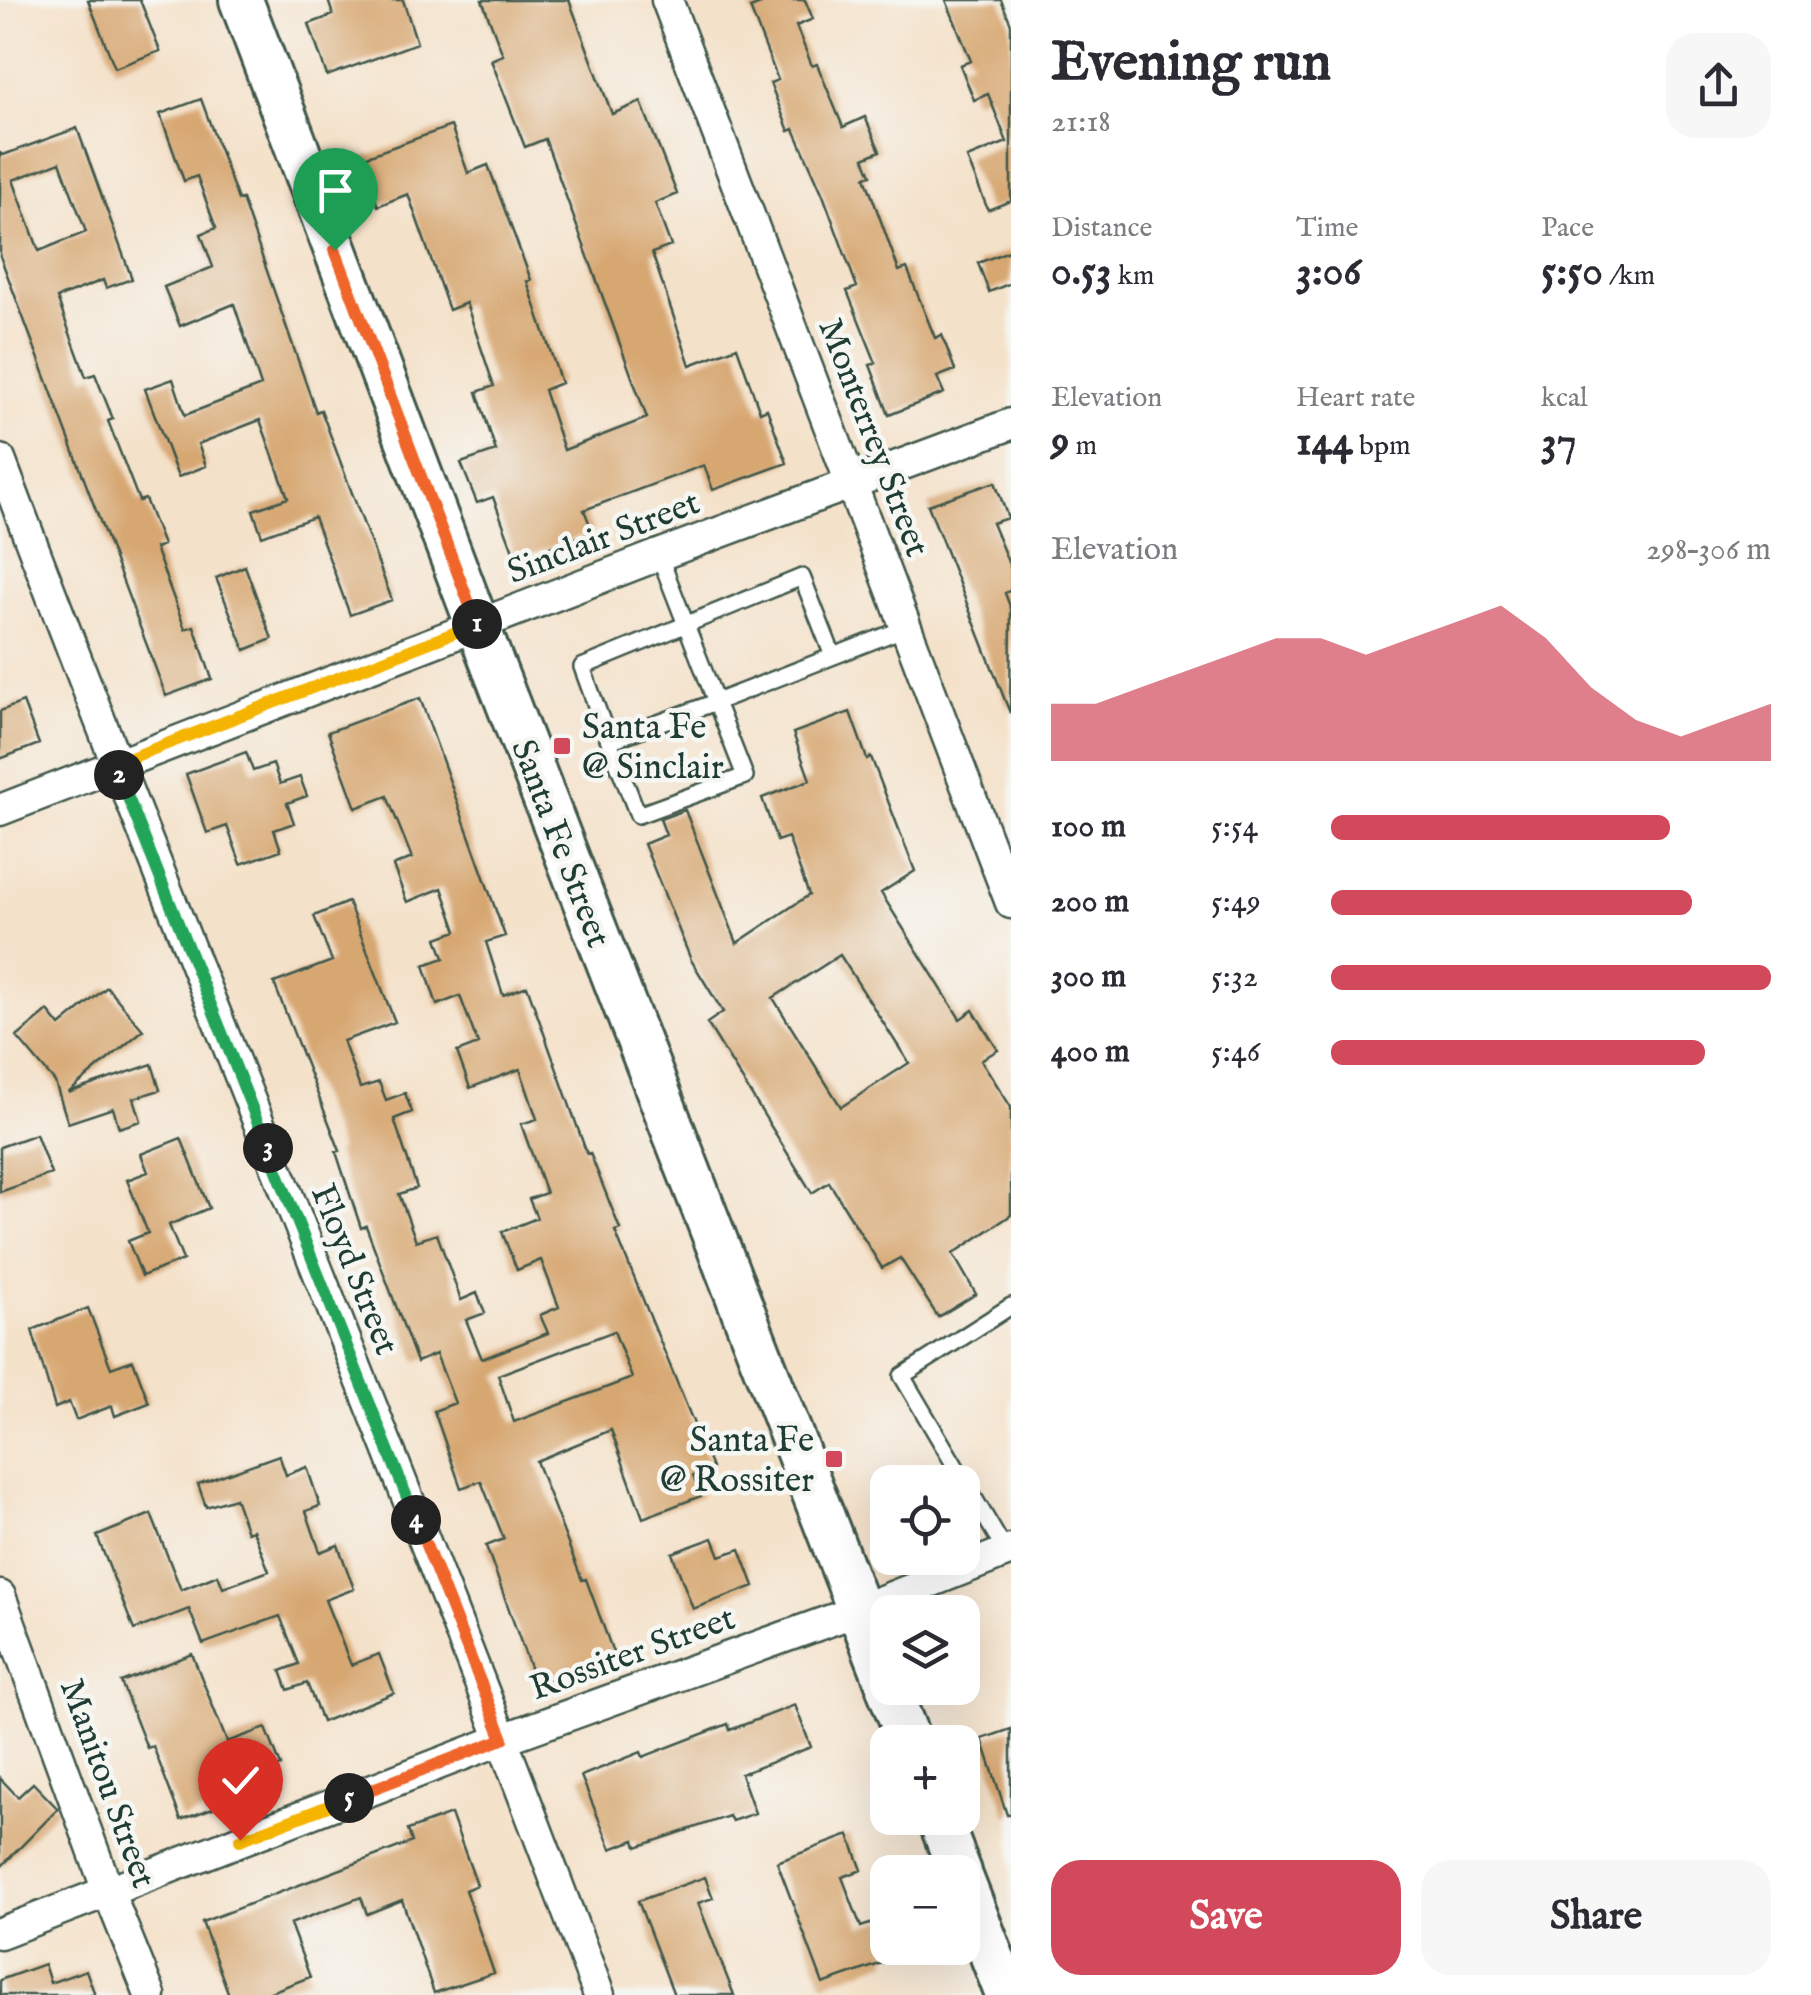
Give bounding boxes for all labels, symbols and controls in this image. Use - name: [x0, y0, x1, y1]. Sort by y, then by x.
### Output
- text: Evening run: [1051, 29, 1331, 99]
- button: share: [1666, 33, 1771, 138]
- text: 21:18: [1051, 102, 1111, 143]
- pin: [293, 148, 378, 251]
- icon: arrive: [308, 163, 363, 218]
- text: Distance: [1051, 211, 1152, 246]
- text: Time: [1296, 211, 1358, 246]
- text: Pace: [1541, 211, 1594, 246]
- text: 0.53: [1051, 246, 1112, 299]
- text: 3:06: [1296, 246, 1361, 299]
- text: 5:50: [1541, 246, 1603, 299]
- text: km: [1112, 259, 1154, 294]
- text: /km: [1603, 259, 1655, 294]
- street label: Monterrey Street: [807, 312, 939, 563]
- text: Elevation: [1051, 381, 1162, 416]
- text: Heart rate: [1296, 381, 1415, 416]
- text: kcal: [1541, 381, 1588, 416]
- text: 9: [1051, 416, 1069, 469]
- text: 144: [1296, 416, 1353, 469]
- text: 37: [1541, 416, 1576, 469]
- text: m: [1069, 429, 1097, 464]
- text: bpm: [1353, 429, 1411, 464]
- street label: Sinclair Street: [501, 481, 706, 596]
- text: Elevation: [1051, 530, 1178, 571]
- text: 298–306 m: [1646, 530, 1771, 571]
- pin: 1: [452, 599, 502, 649]
- text: 1: [472, 606, 482, 641]
- place label: Santa Fe @ Sinclair: [582, 706, 724, 791]
- street label: Santa Fe Street: [499, 734, 620, 954]
- marker: Santa Fe @ Sinclair: [551, 735, 573, 757]
- pin: 2: [94, 750, 144, 800]
- text: 2: [112, 757, 126, 792]
- text: 100 m: [1051, 807, 1126, 848]
- text: 5:54: [1211, 807, 1258, 848]
- text: 200 m: [1051, 882, 1129, 923]
- text: 5:49: [1211, 882, 1261, 923]
- text: 300 m: [1051, 957, 1126, 998]
- text: 5:32: [1211, 957, 1258, 998]
- text: 400 m: [1051, 1032, 1130, 1073]
- text: 5:46: [1211, 1032, 1260, 1073]
- pin: 3: [243, 1123, 293, 1173]
- text: 3: [263, 1130, 273, 1165]
- street label: Floyd Street: [299, 1178, 408, 1362]
- place label: Santa Fe @ Rossiter: [660, 1419, 814, 1504]
- marker: Santa Fe @ Rossiter: [823, 1448, 845, 1470]
- map controls: [870, 1465, 980, 1965]
- button: locate: [870, 1465, 980, 1575]
- pin: 4: [391, 1495, 441, 1545]
- text: 4: [409, 1502, 423, 1537]
- button: layers: [870, 1595, 980, 1705]
- street label: Rossiter Street: [524, 1596, 741, 1712]
- street label: Manitou Street: [48, 1673, 165, 1895]
- button: +: [870, 1725, 980, 1835]
- pin: [198, 1738, 283, 1841]
- icon: check: [213, 1753, 268, 1808]
- pin: 5: [324, 1773, 374, 1823]
- text: 5: [344, 1780, 354, 1815]
- button: −: [870, 1855, 980, 1965]
- button: Save: [1051, 1860, 1401, 1975]
- button: Share: [1421, 1860, 1771, 1975]

